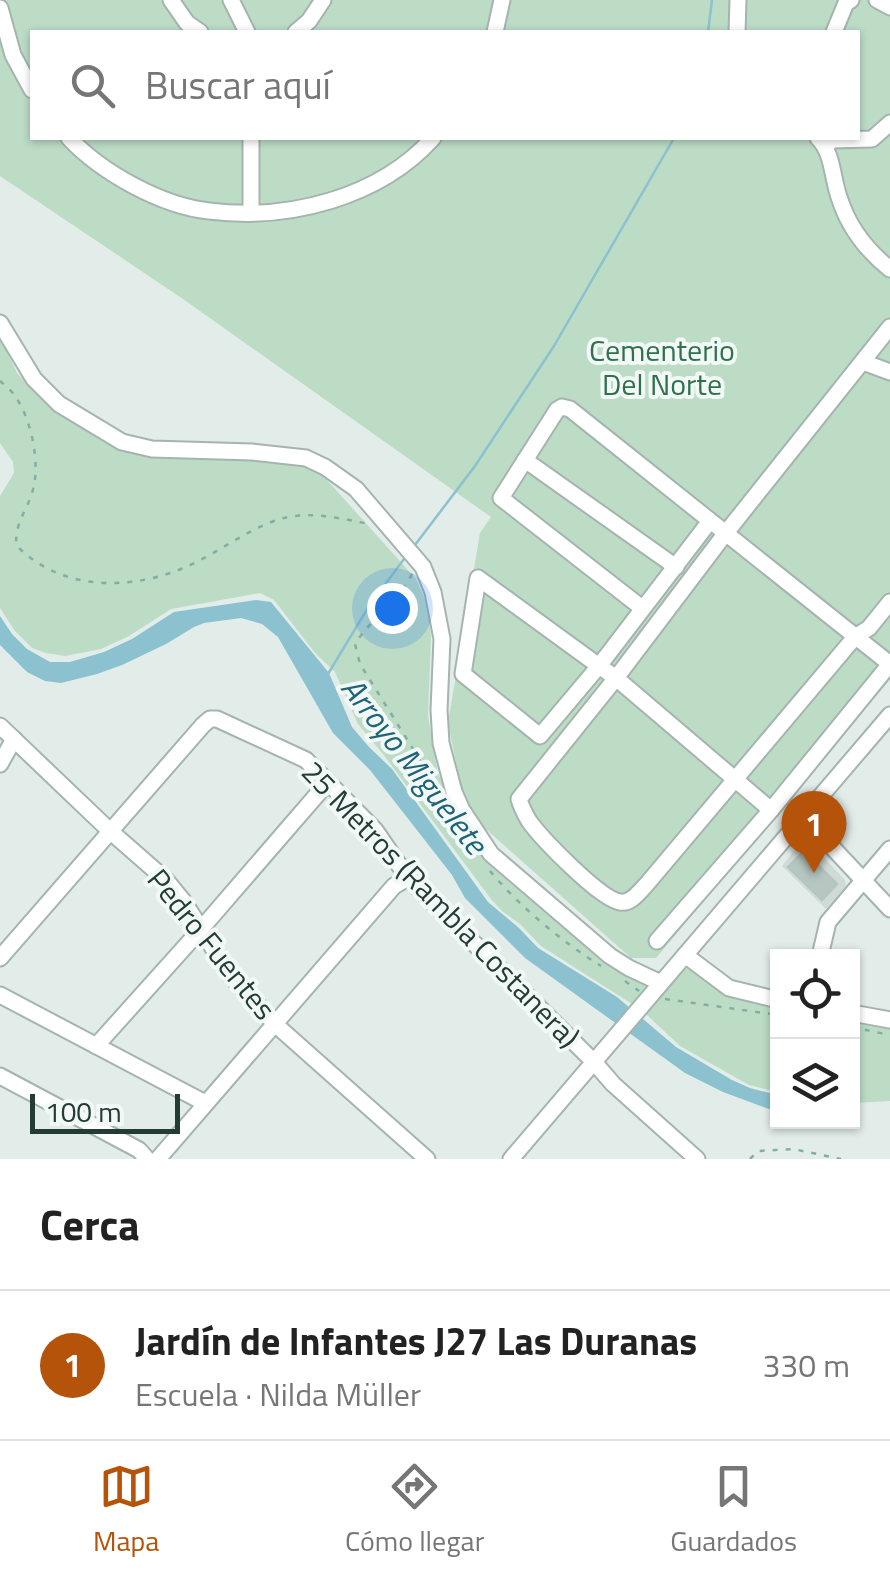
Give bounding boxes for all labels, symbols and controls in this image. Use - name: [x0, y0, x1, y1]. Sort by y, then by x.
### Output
- search box: [30, 30, 860, 140]
- text: Buscar aquí: [145, 56, 331, 114]
- icon: search: [65, 58, 120, 113]
- park label: Cementerio Del Norte: [589, 327, 735, 407]
- your location: [367, 583, 418, 634]
- water label: Arroyo Miguelete: [330, 666, 501, 866]
- street label: 25 Metros (Rambla Costanera): [291, 750, 591, 1058]
- pin: 1: [782, 790, 846, 873]
- street label: Pedro Fuentes: [136, 858, 288, 1030]
- map controls: [770, 949, 860, 1129]
- button: locate: [770, 949, 860, 1039]
- button: layers: [770, 1039, 860, 1129]
- scale bar: [30, 1089, 180, 1134]
- text: 100 m: [45, 1090, 122, 1133]
- text: Cerca: [40, 1192, 140, 1256]
- text: Jardín de Infantes J27 Las Duranas: [135, 1312, 697, 1370]
- text: 1: [64, 1341, 81, 1389]
- text: 330 m: [762, 1341, 850, 1389]
- text: Escuela · Nilda Müller: [135, 1370, 421, 1418]
- tab: Mapa: [93, 1459, 159, 1562]
- tab: Cómo llegar: [345, 1459, 484, 1562]
- tab: Guardados: [670, 1459, 797, 1562]

